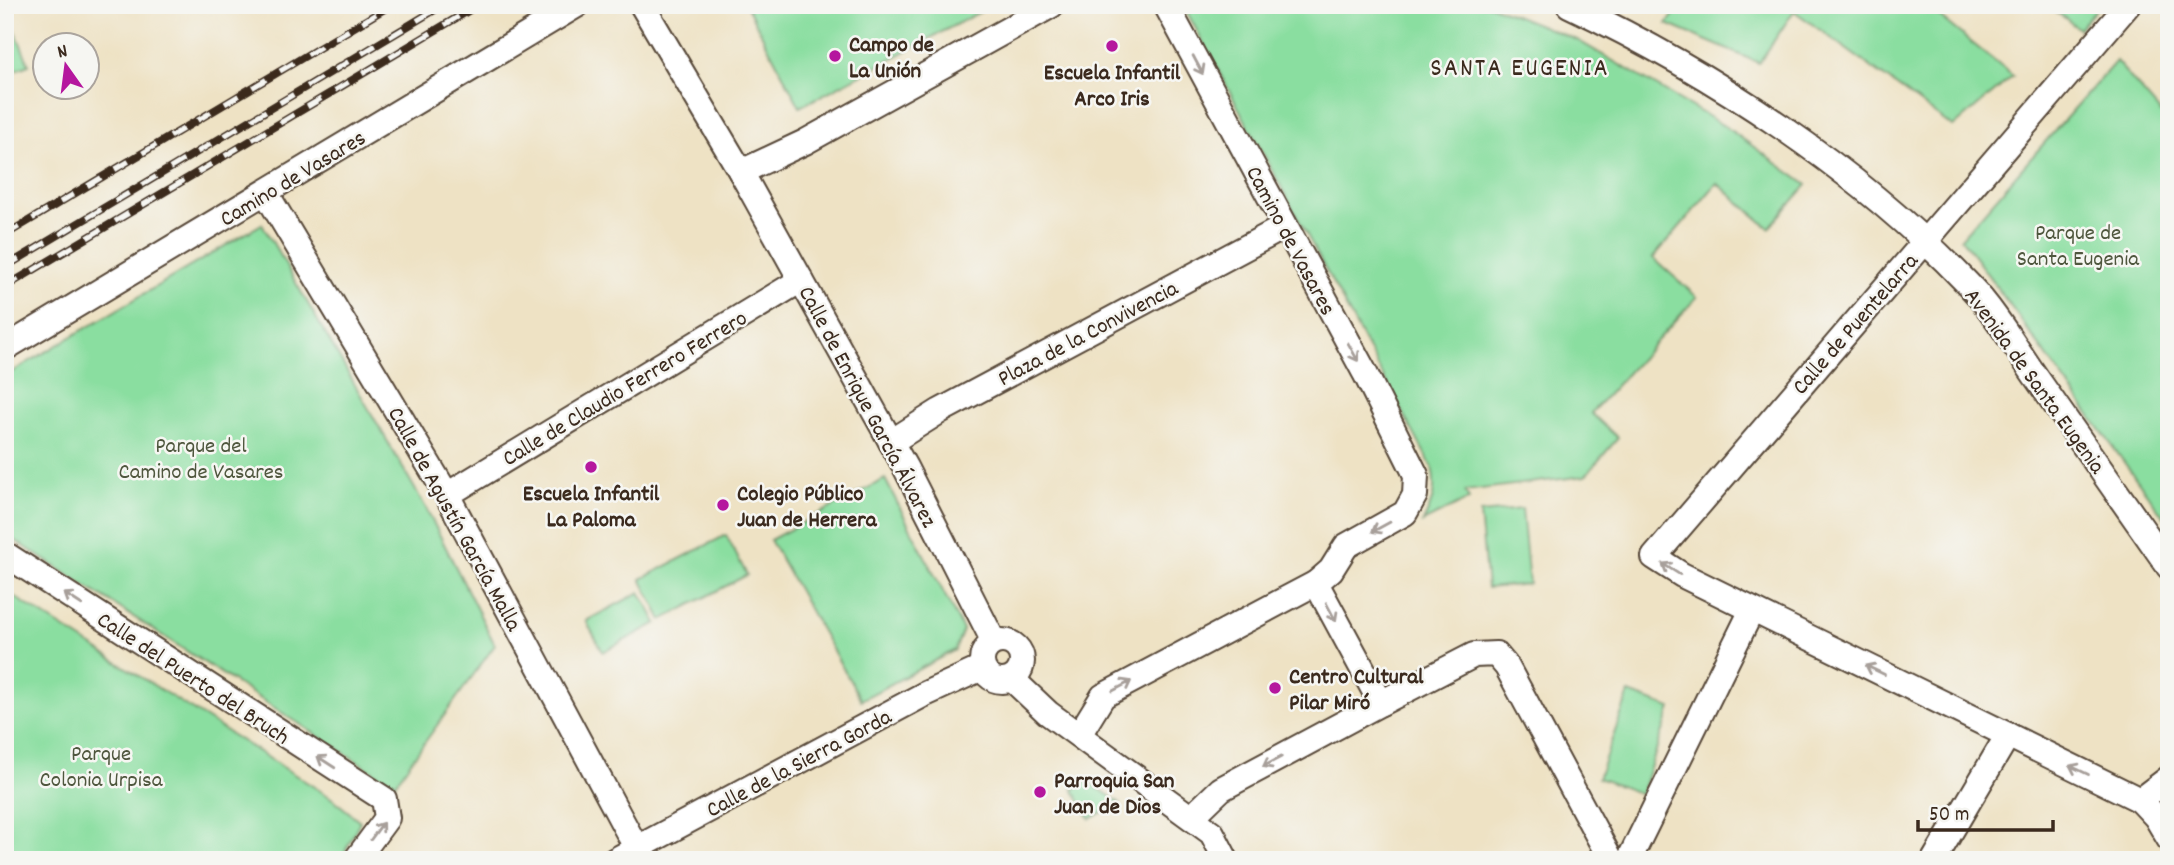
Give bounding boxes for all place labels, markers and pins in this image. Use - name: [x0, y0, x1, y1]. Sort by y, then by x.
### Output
- place label: Campo de La Unión: [849, 30, 934, 89]
- marker: Escuela Infantil Arco Iris: [1104, 38, 1120, 54]
- marker: Campo de La Unión: [827, 48, 843, 64]
- place label: Escuela Infantil Arco Iris: [1044, 58, 1181, 117]
- marker: Escuela Infantil La Paloma: [583, 459, 599, 475]
- place label: Escuela Infantil La Paloma: [523, 479, 660, 538]
- place label: Colegio Público Juan de Herrera: [737, 479, 878, 538]
- marker: Colegio Público Juan de Herrera: [715, 497, 731, 513]
- place label: Centro Cultural Pilar Miró: [1289, 662, 1424, 721]
- marker: Centro Cultural Pilar Miró: [1267, 680, 1283, 696]
- place label: Parroquia San Juan de Dios: [1054, 766, 1175, 825]
- marker: Parroquia San Juan de Dios: [1032, 784, 1048, 800]

